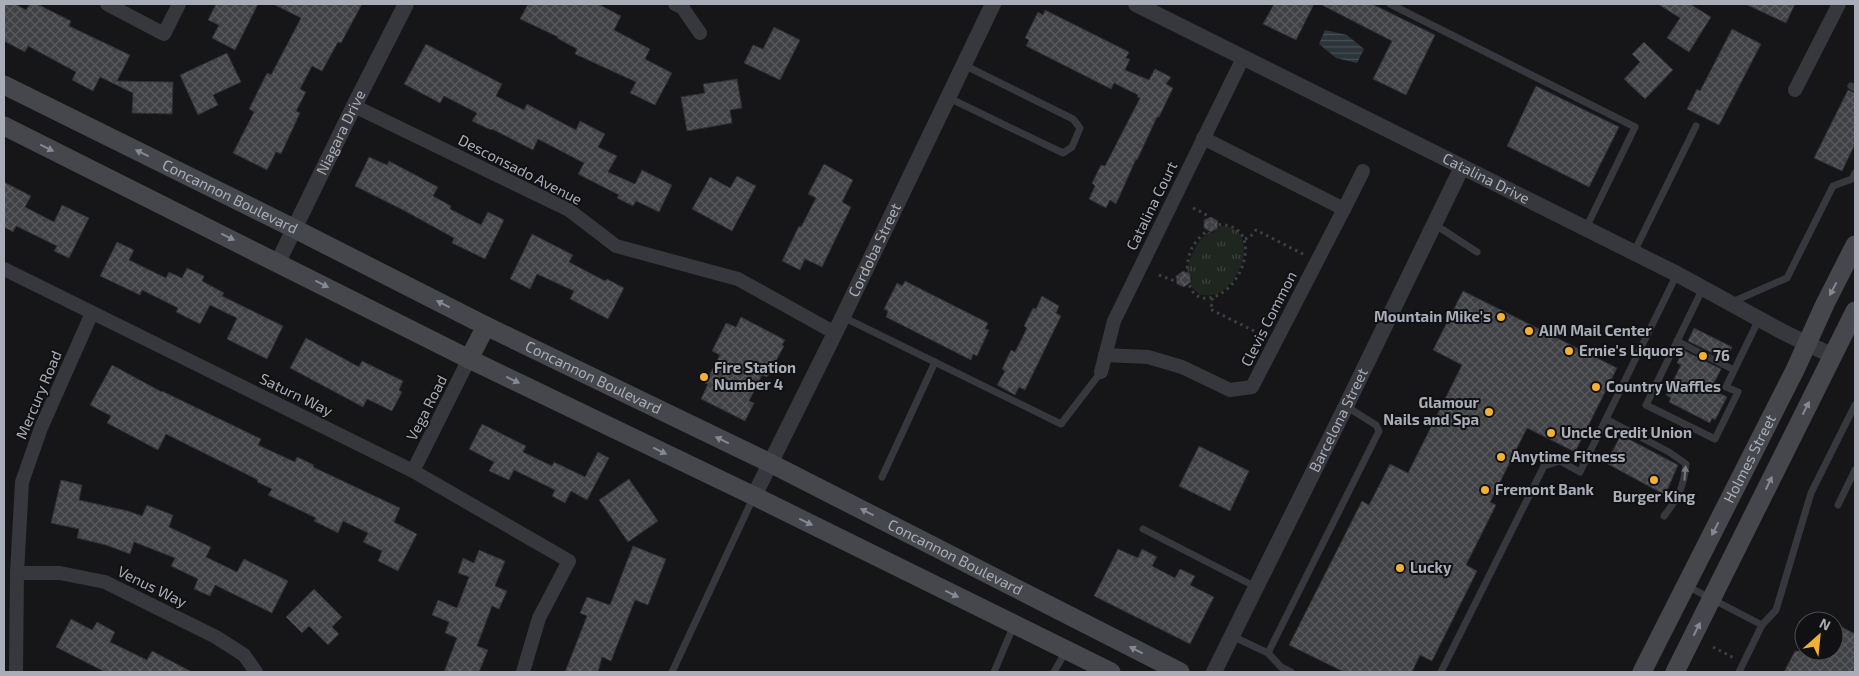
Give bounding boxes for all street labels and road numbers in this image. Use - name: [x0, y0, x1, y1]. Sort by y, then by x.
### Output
- street label: Niagara Drive: [312, 87, 369, 178]
- street label: Desconsado Avenue: [456, 130, 585, 208]
- street label: Catalina Drive: [1440, 148, 1533, 207]
- street label: Concannon Boulevard: [160, 155, 301, 237]
- street label: Catalina Court: [1122, 158, 1180, 253]
- street label: Cordoba Street: [844, 200, 904, 300]
- street label: Clevis Common: [1236, 268, 1300, 369]
- street label: Concannon Boulevard: [523, 336, 665, 417]
- street label: Mercury Road: [11, 348, 65, 442]
- street label: Barcelona Street: [1305, 365, 1371, 475]
- street label: Saturn Way: [257, 369, 336, 420]
- street label: Vega Road: [402, 372, 450, 443]
- street label: Holmes Street: [1719, 411, 1779, 506]
- street label: Concannon Boulevard: [885, 515, 1026, 598]
- street label: Venus Way: [115, 562, 190, 611]

